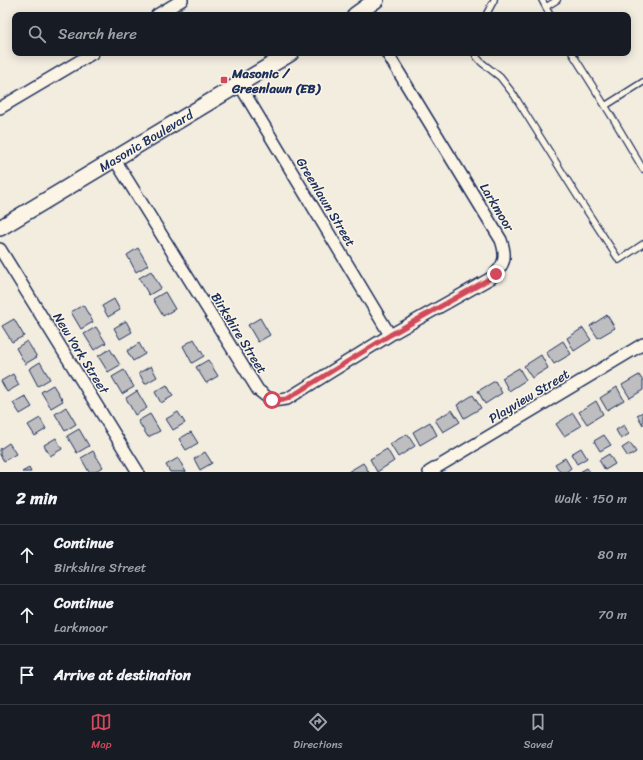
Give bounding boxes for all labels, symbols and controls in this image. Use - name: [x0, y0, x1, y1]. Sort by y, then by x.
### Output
- search box: [12, 12, 631, 56]
- text: Search here: [58, 21, 137, 47]
- icon: search: [26, 23, 48, 45]
- place label: Masonic / Greenlawn (EB): [231, 62, 321, 100]
- marker: Masonic / Greenlawn (EB): [219, 75, 229, 85]
- street label: Masonic Boulevard: [94, 102, 198, 178]
- street label: Greenlawn Street: [290, 153, 362, 252]
- street label: Larkmoor: [473, 178, 521, 236]
- route end: [487, 265, 505, 283]
- street label: Birkshire Street: [205, 288, 273, 379]
- street label: New York Street: [47, 308, 116, 399]
- street label: Playview Street: [484, 362, 574, 429]
- route start: [263, 391, 281, 409]
- text: 2 min: [16, 483, 57, 513]
- text: Walk · 150 m: [554, 487, 627, 510]
- text: Continue: [54, 530, 114, 556]
- text: 80 m: [598, 543, 627, 566]
- icon: ahead: [16, 544, 38, 566]
- text: Birkshire Street: [54, 556, 147, 579]
- text: Continue: [54, 590, 114, 616]
- text: 70 m: [598, 603, 627, 626]
- icon: ahead: [16, 604, 38, 626]
- text: Larkmoor: [54, 616, 107, 639]
- text: Arrive at destination: [54, 662, 191, 688]
- icon: arrive: [16, 664, 38, 686]
- tab: Map: [90, 711, 112, 754]
- tab: Directions: [293, 711, 343, 754]
- tab: Saved: [524, 711, 553, 754]

